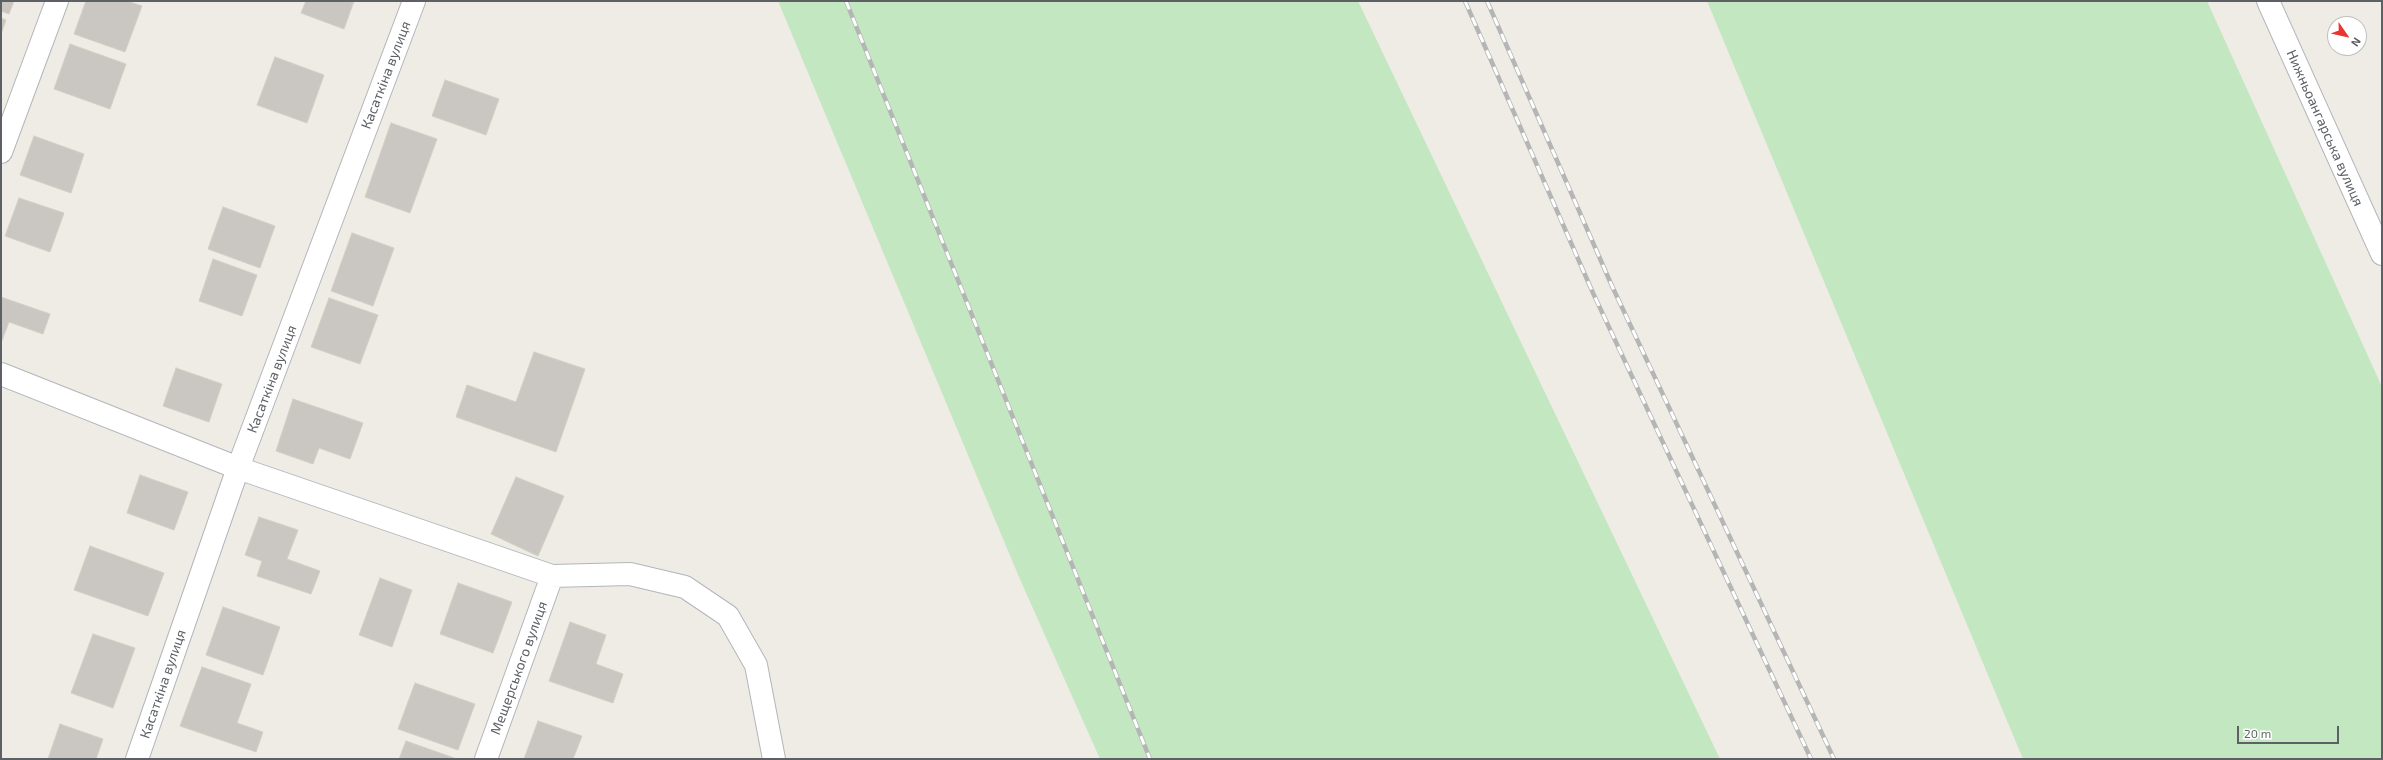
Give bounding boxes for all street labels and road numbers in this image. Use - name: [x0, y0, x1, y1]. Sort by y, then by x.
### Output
- street label: Касаткіна вулиця: [358, 19, 414, 131]
- street label: Нижньоангарська вулиця: [2283, 47, 2367, 209]
- street label: Касаткіна вулиця: [244, 323, 300, 435]
- street label: Мещерського вулиця: [487, 599, 551, 737]
- street label: Касаткіна вулиця: [136, 627, 190, 741]

